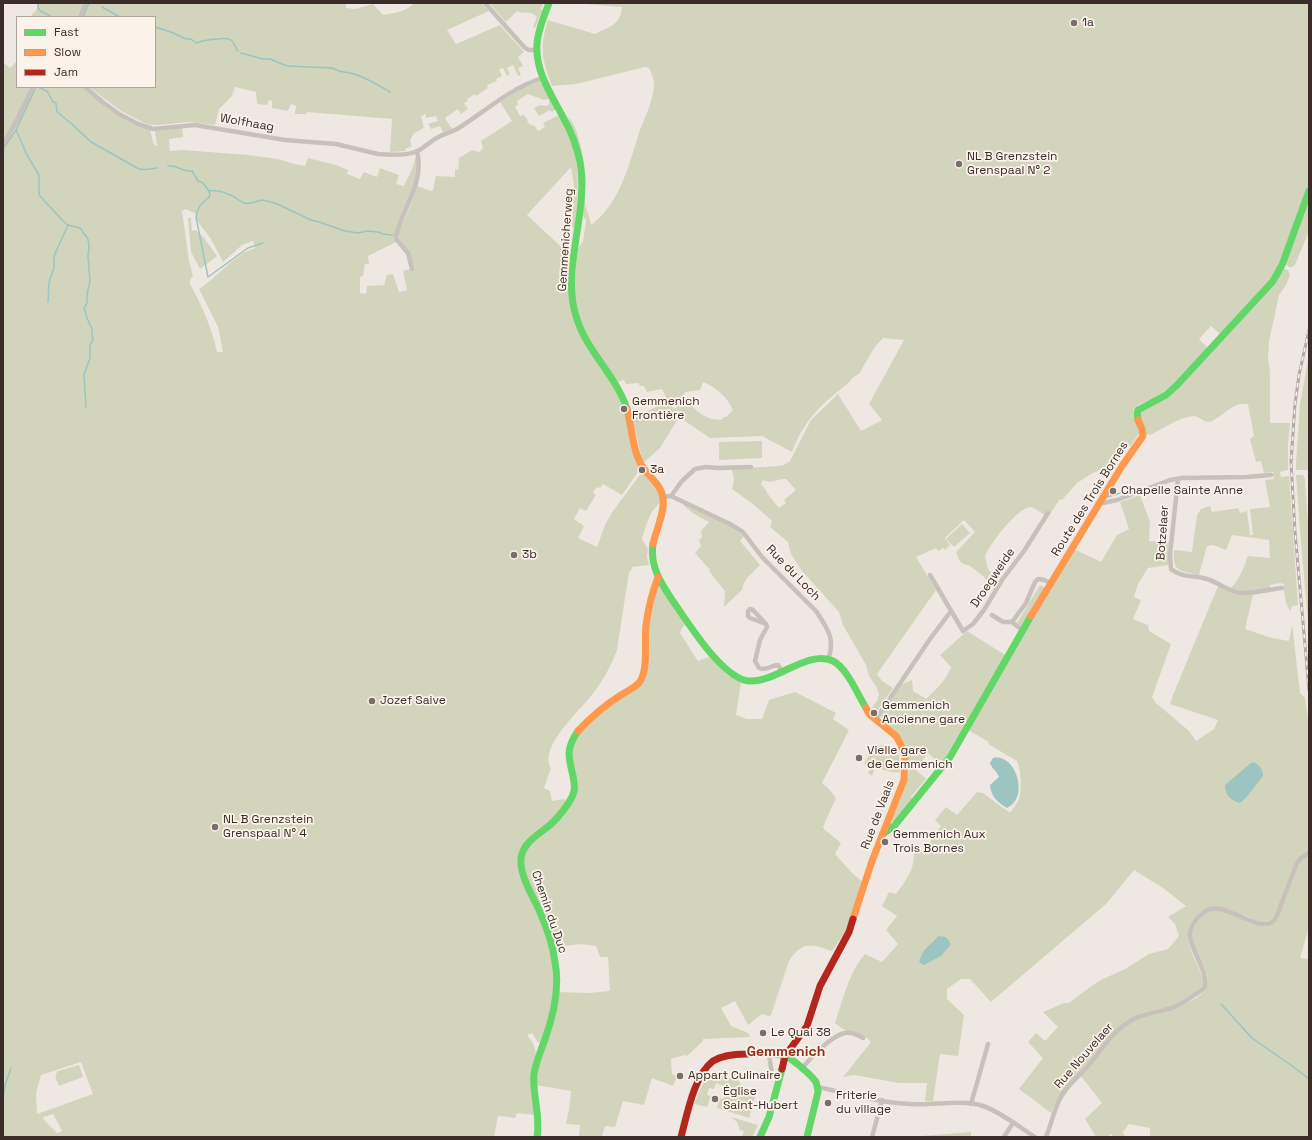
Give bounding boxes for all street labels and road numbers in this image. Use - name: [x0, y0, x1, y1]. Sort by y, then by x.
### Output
- street label: Wolfhaag: [219, 111, 275, 135]
- street label: Gemmenicherweg: [555, 188, 577, 292]
- street label: Route des Trois Bornes: [1049, 439, 1131, 559]
- street label: Botzelaer: [1154, 505, 1172, 561]
- street label: Rue du Loch: [763, 542, 823, 604]
- street label: Droegweide: [968, 545, 1018, 611]
- street label: Rue de Vaals: [858, 778, 898, 852]
- street label: Chemin du Duc: [528, 869, 570, 955]
- street label: Rue Nouvelaer: [1052, 1020, 1116, 1092]

